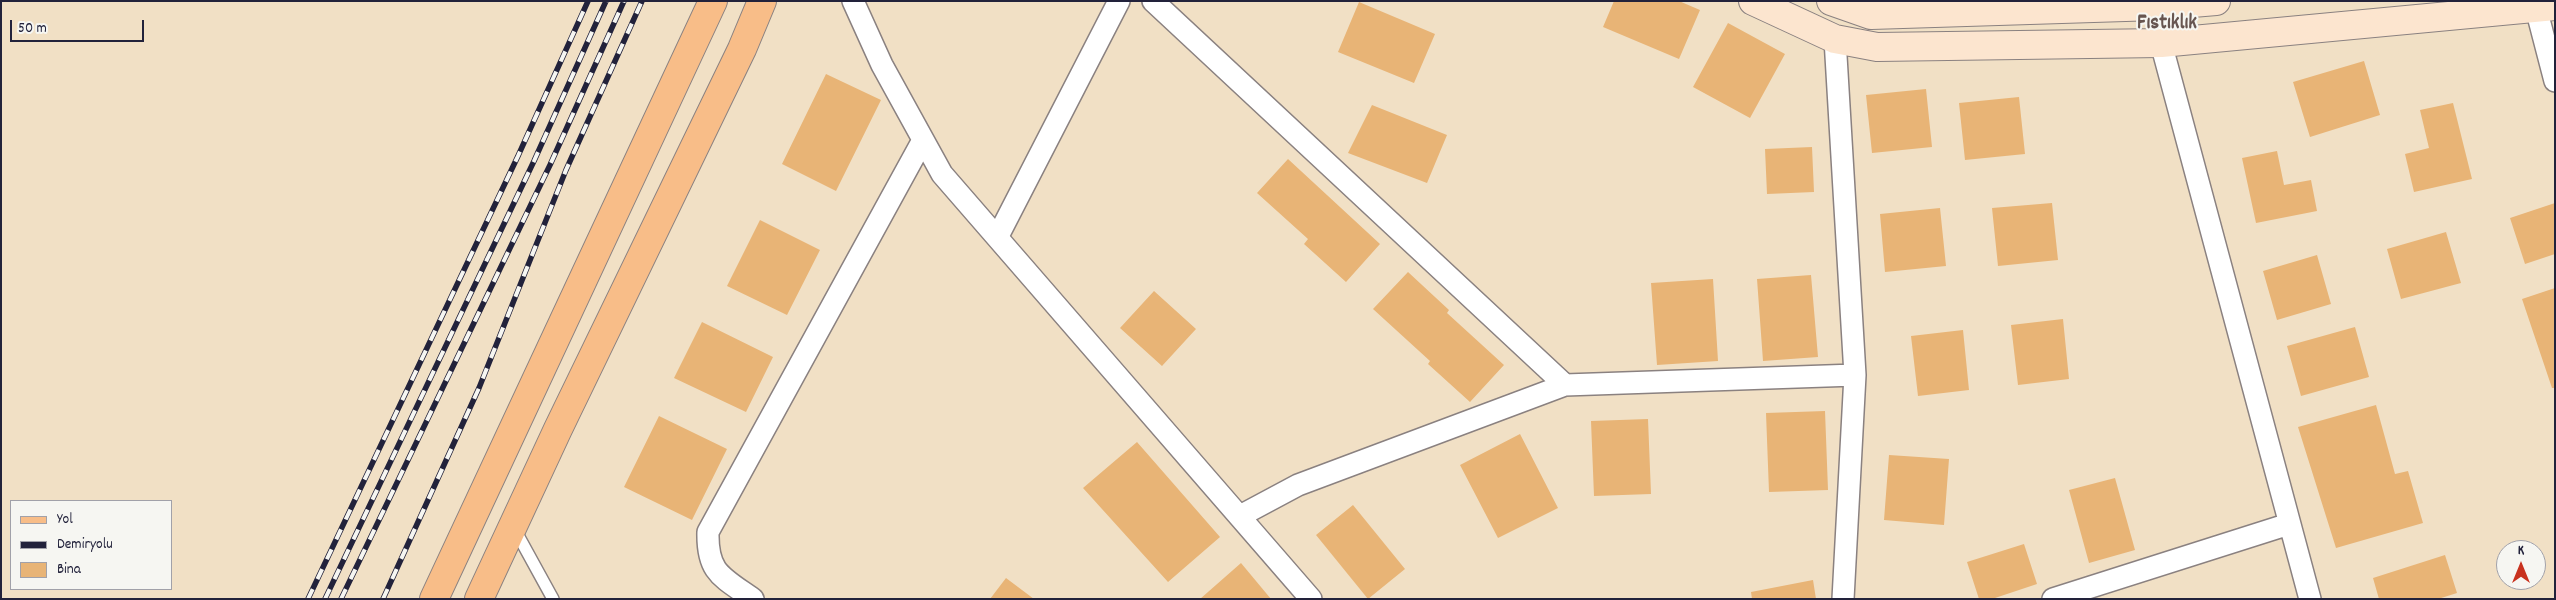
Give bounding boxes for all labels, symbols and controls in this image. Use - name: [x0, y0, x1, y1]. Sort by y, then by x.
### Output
- scale bar: [12, 10, 146, 42]
- district label: Fıstıklık: [2137, 12, 2197, 38]
- text: 50 m: [18, 18, 47, 40]
- legend: [10, 500, 172, 590]
- text: Yol: [57, 509, 73, 531]
- text: Demiryolu: [57, 534, 113, 556]
- north arrow: [2496, 540, 2546, 590]
- text: K: [2518, 541, 2524, 561]
- text: Bina: [57, 559, 81, 581]

